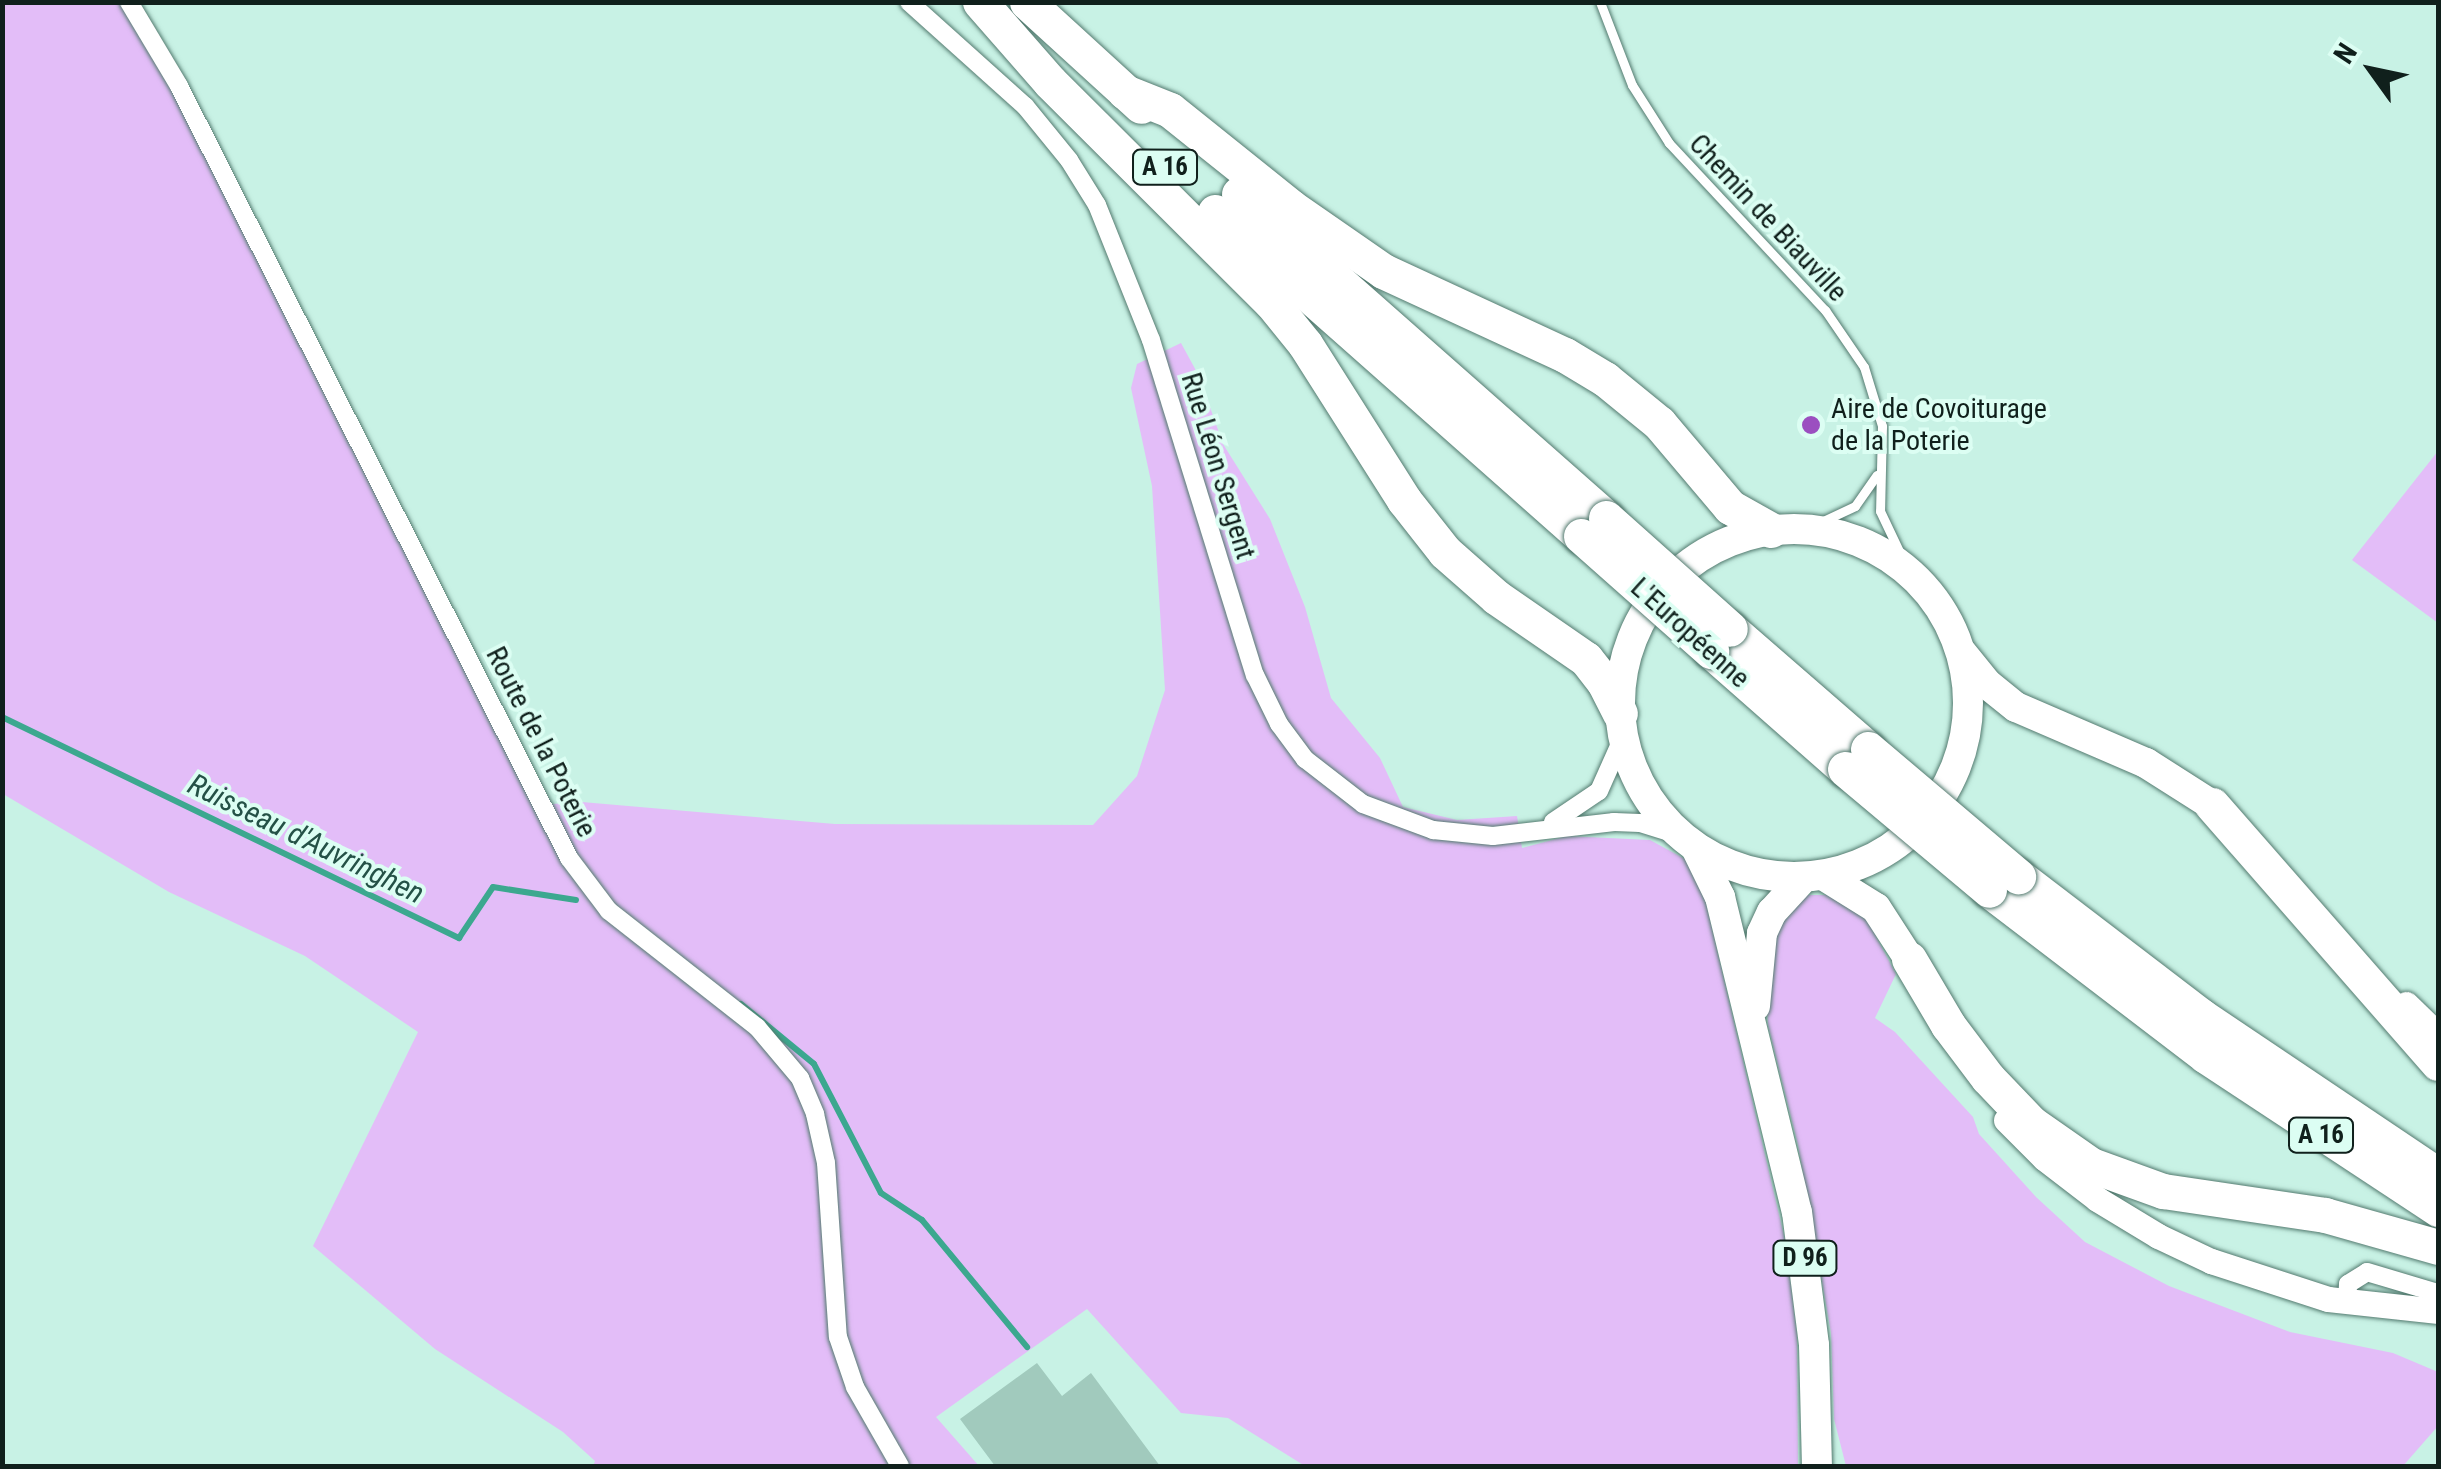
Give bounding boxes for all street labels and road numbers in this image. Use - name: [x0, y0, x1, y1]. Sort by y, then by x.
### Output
- street label: Chemin de Biauville: [1682, 127, 1854, 309]
- road number: A 16: [1130, 147, 1200, 187]
- street label: Rue Léon Sergent: [1174, 369, 1262, 563]
- street label: L'Européenne: [1624, 571, 1756, 695]
- street label: Route de la Poterie: [479, 641, 603, 843]
- road number: A 16: [2286, 1115, 2356, 1155]
- road number: D 96: [1770, 1238, 1840, 1278]

